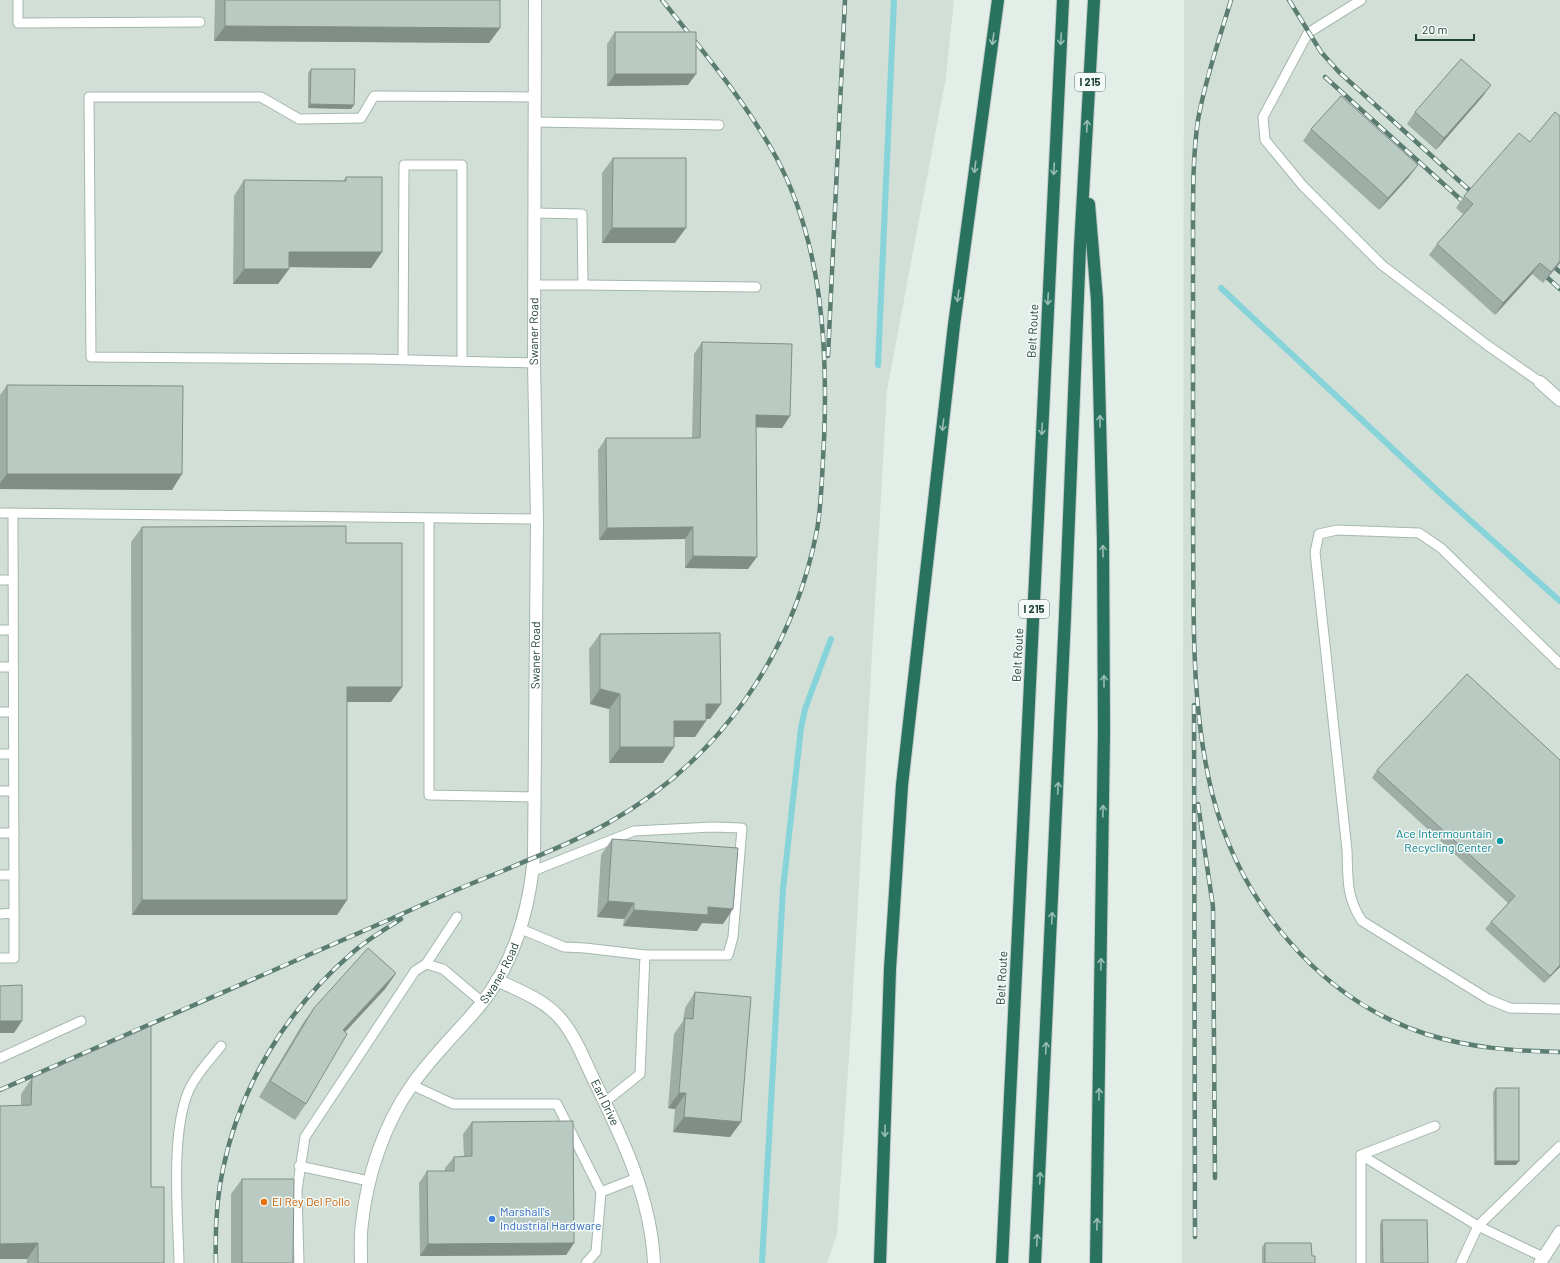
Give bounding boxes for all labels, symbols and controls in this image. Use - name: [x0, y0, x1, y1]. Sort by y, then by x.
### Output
- scale bar: [1416, 16, 1474, 42]
- text: 20 m: [1422, 22, 1448, 36]
- one-way arrow: [989, 32, 996, 45]
- one-way arrow: [1057, 32, 1064, 45]
- road number: I 215: [1075, 73, 1105, 91]
- one-way arrow: [1084, 120, 1091, 133]
- one-way arrow: [971, 161, 979, 174]
- one-way arrow: [1051, 162, 1058, 175]
- one-way arrow: [954, 289, 962, 302]
- one-way arrow: [1045, 292, 1052, 305]
- street label: Swaner Road: [526, 297, 540, 365]
- street label: Belt Route: [1024, 303, 1040, 358]
- one-way arrow: [1096, 415, 1104, 428]
- one-way arrow: [939, 418, 946, 431]
- one-way arrow: [1038, 422, 1046, 435]
- one-way arrow: [1099, 545, 1107, 558]
- road number: I 215: [1019, 600, 1049, 618]
- street label: Swaner Road: [527, 621, 542, 689]
- street label: Belt Route: [1009, 627, 1025, 682]
- one-way arrow: [1100, 675, 1108, 688]
- one-way arrow: [1054, 782, 1061, 795]
- one-way arrow: [1099, 805, 1107, 818]
- place label: Ace Intermountain Recycling Center: [1396, 826, 1493, 854]
- marker: Ace Intermountain Recycling Center: [1495, 836, 1505, 846]
- one-way arrow: [1048, 912, 1055, 925]
- street label: Swaner Road: [476, 940, 521, 1006]
- street label: Belt Route: [993, 950, 1009, 1005]
- one-way arrow: [1097, 958, 1105, 971]
- one-way arrow: [1042, 1042, 1049, 1055]
- street label: Earl Drive: [589, 1077, 623, 1128]
- one-way arrow: [1095, 1088, 1103, 1101]
- one-way arrow: [881, 1124, 889, 1137]
- one-way arrow: [1036, 1172, 1044, 1185]
- place label: El Rey Del Pollo: [272, 1194, 350, 1208]
- marker: El Rey Del Pollo: [259, 1197, 269, 1207]
- place label: Marshall's Industrial Hardware: [500, 1204, 602, 1232]
- marker: Marshall's Industrial Hardware: [487, 1214, 497, 1224]
- one-way arrow: [1093, 1218, 1101, 1231]
- one-way arrow: [1033, 1234, 1040, 1247]

